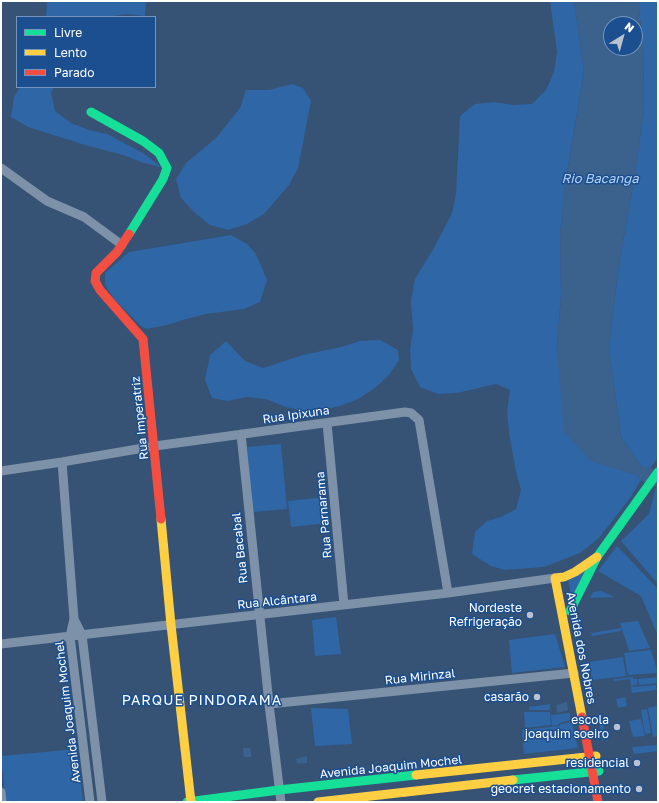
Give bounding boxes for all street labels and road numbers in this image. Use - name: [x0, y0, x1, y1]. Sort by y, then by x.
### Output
- street label: Rua Imperatriz: [128, 376, 152, 460]
- street label: Rua Ipixuna: [262, 403, 330, 427]
- street label: Rua Parnarama: [313, 471, 335, 559]
- street label: Rua Bacabal: [229, 512, 251, 584]
- street label: Rua Alcântara: [236, 590, 318, 612]
- street label: Avenida dos Nobres: [563, 591, 599, 705]
- street label: Avenida Joaquim Mochel: [52, 640, 84, 784]
- street label: Rua Mirinzal: [384, 666, 456, 688]
- street label: Avenida Joaquim Mochel: [319, 752, 463, 782]

